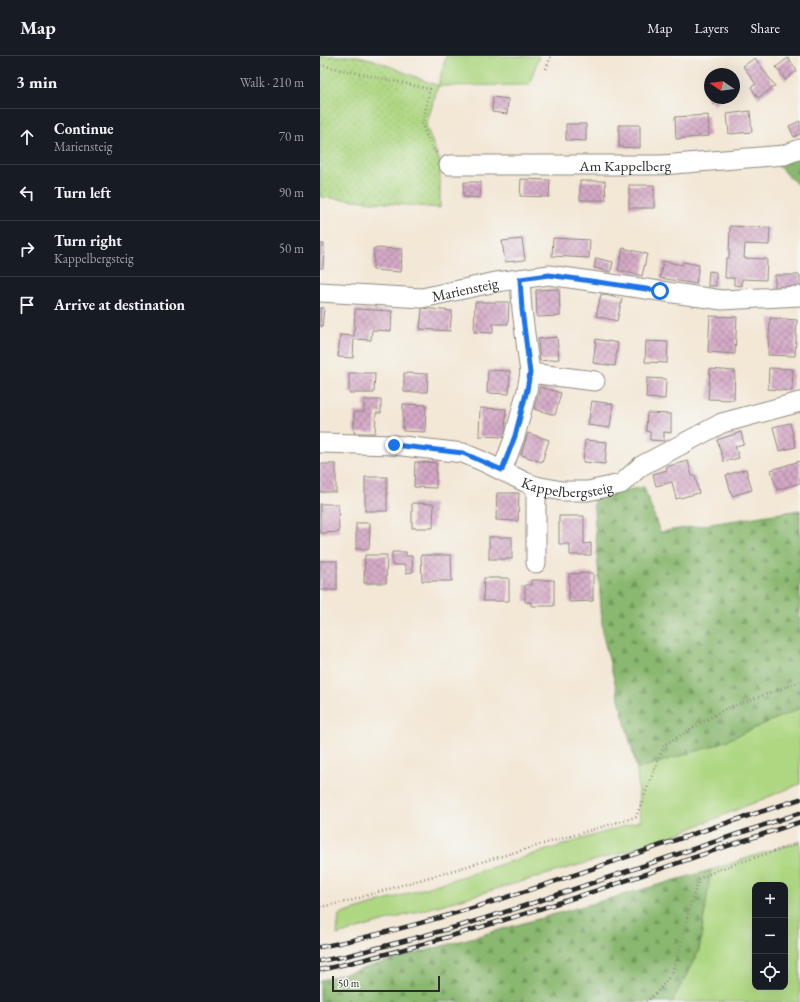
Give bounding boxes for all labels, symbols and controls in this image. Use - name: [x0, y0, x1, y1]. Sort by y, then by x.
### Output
- text: Map: [20, 15, 56, 40]
- text: Map: [647, 19, 672, 37]
- text: Layers: [694, 19, 729, 37]
- text: Share: [751, 19, 780, 37]
- north arrow: [704, 68, 740, 104]
- text: 3 min: [16, 71, 57, 93]
- text: Walk · 210 m: [240, 74, 304, 91]
- text: Continue: [54, 119, 114, 138]
- icon: ahead: [16, 126, 38, 148]
- text: 70 m: [279, 128, 304, 145]
- text: Mariensteig: [54, 138, 112, 155]
- street label: Am Kappelberg: [578, 155, 672, 175]
- icon: left: [16, 182, 38, 204]
- text: Turn left: [54, 183, 111, 202]
- text: 90 m: [279, 184, 304, 201]
- text: Turn right: [54, 231, 122, 250]
- icon: right: [16, 238, 38, 260]
- text: 50 m: [279, 240, 304, 257]
- text: Kappelbergsteig: [54, 250, 134, 267]
- street label: Mariensteig: [430, 272, 500, 305]
- route start: [651, 282, 669, 300]
- icon: arrive: [16, 294, 38, 316]
- text: Arrive at destination: [54, 295, 185, 314]
- route end: [385, 436, 403, 454]
- street label: Kappelbergsteig: [519, 472, 615, 501]
- map controls: [752, 882, 788, 990]
- button: +: [752, 882, 788, 918]
- button: −: [752, 918, 788, 954]
- button: locate: [752, 954, 788, 990]
- scale bar: [332, 974, 440, 993]
- text: 50 m: [338, 976, 359, 990]

